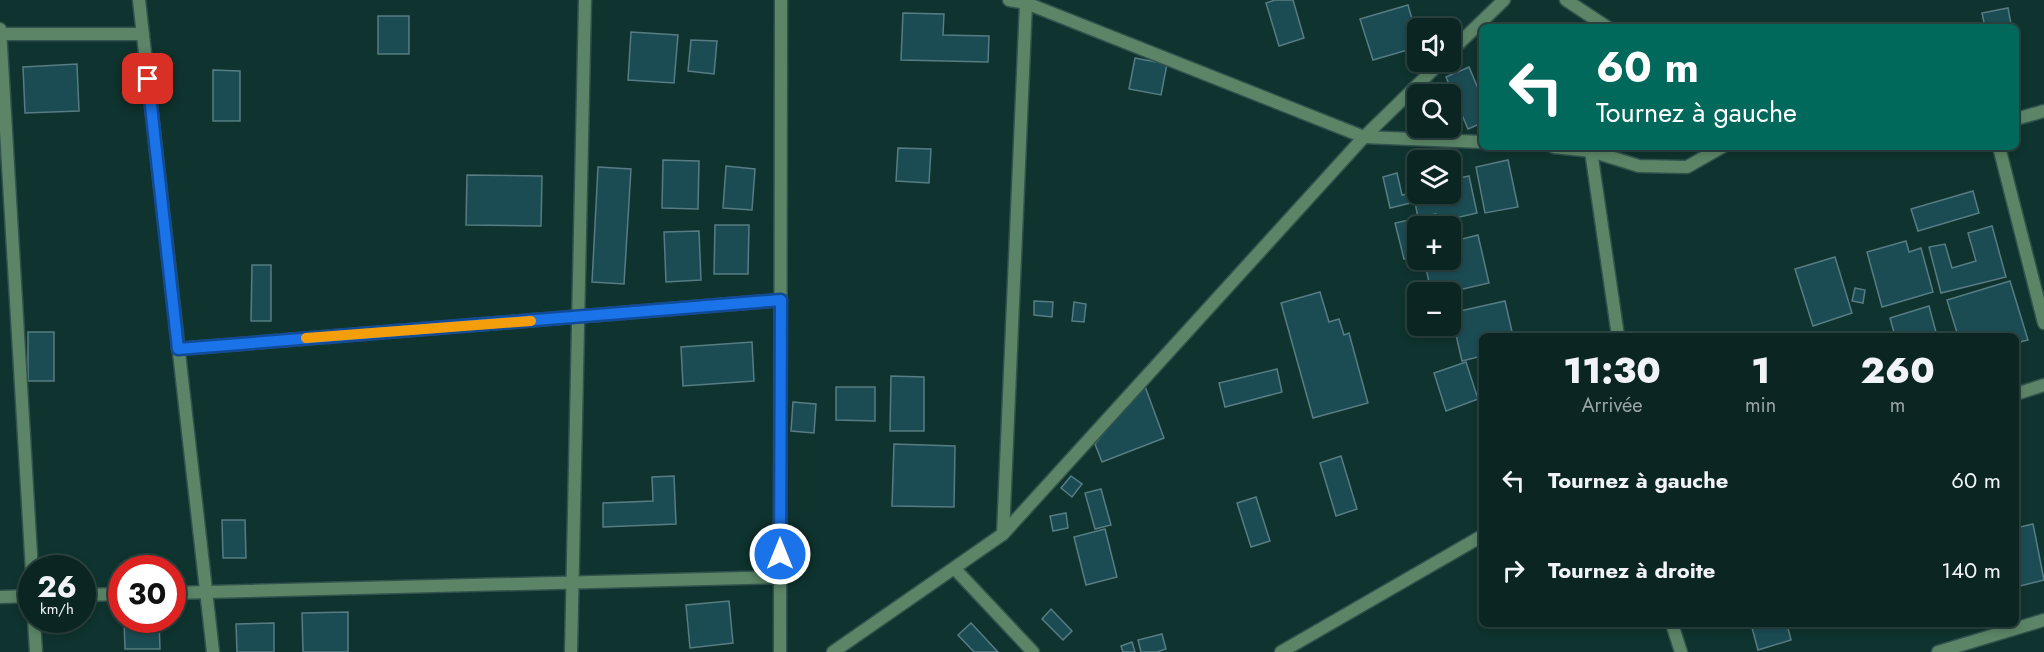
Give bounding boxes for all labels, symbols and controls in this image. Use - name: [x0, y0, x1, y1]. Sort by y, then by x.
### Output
- map controls: [1407, 18, 1461, 336]
- button: sound: [1407, 18, 1461, 72]
- text: 60 m: [1596, 37, 1699, 98]
- icon: left: [1497, 48, 1575, 126]
- pin: [122, 53, 173, 104]
- icon: arrive: [131, 62, 164, 95]
- button: search: [1407, 84, 1461, 138]
- text: Tournez à gauche: [1596, 93, 1797, 132]
- button: layers: [1407, 150, 1461, 204]
- button: +: [1407, 216, 1461, 270]
- button: −: [1407, 282, 1461, 336]
- text: 11:30: [1563, 344, 1661, 396]
- text: 1: [1751, 344, 1770, 396]
- text: 260: [1861, 344, 1935, 396]
- text: Arrivée: [1581, 391, 1643, 420]
- text: min: [1745, 391, 1776, 420]
- text: m: [1890, 391, 1905, 420]
- icon: left: [1497, 464, 1530, 497]
- text: Tournez à gauche: [1548, 464, 1728, 496]
- text: 60 m: [1951, 464, 2001, 496]
- position arrow: [748, 522, 812, 586]
- icon: right: [1497, 554, 1530, 587]
- text: Tournez à droite: [1548, 554, 1715, 586]
- text: 140 m: [1941, 554, 2001, 586]
- speed limit sign: 30: [108, 555, 186, 633]
- text: 26: [37, 565, 77, 608]
- text: km/h: [40, 598, 74, 620]

